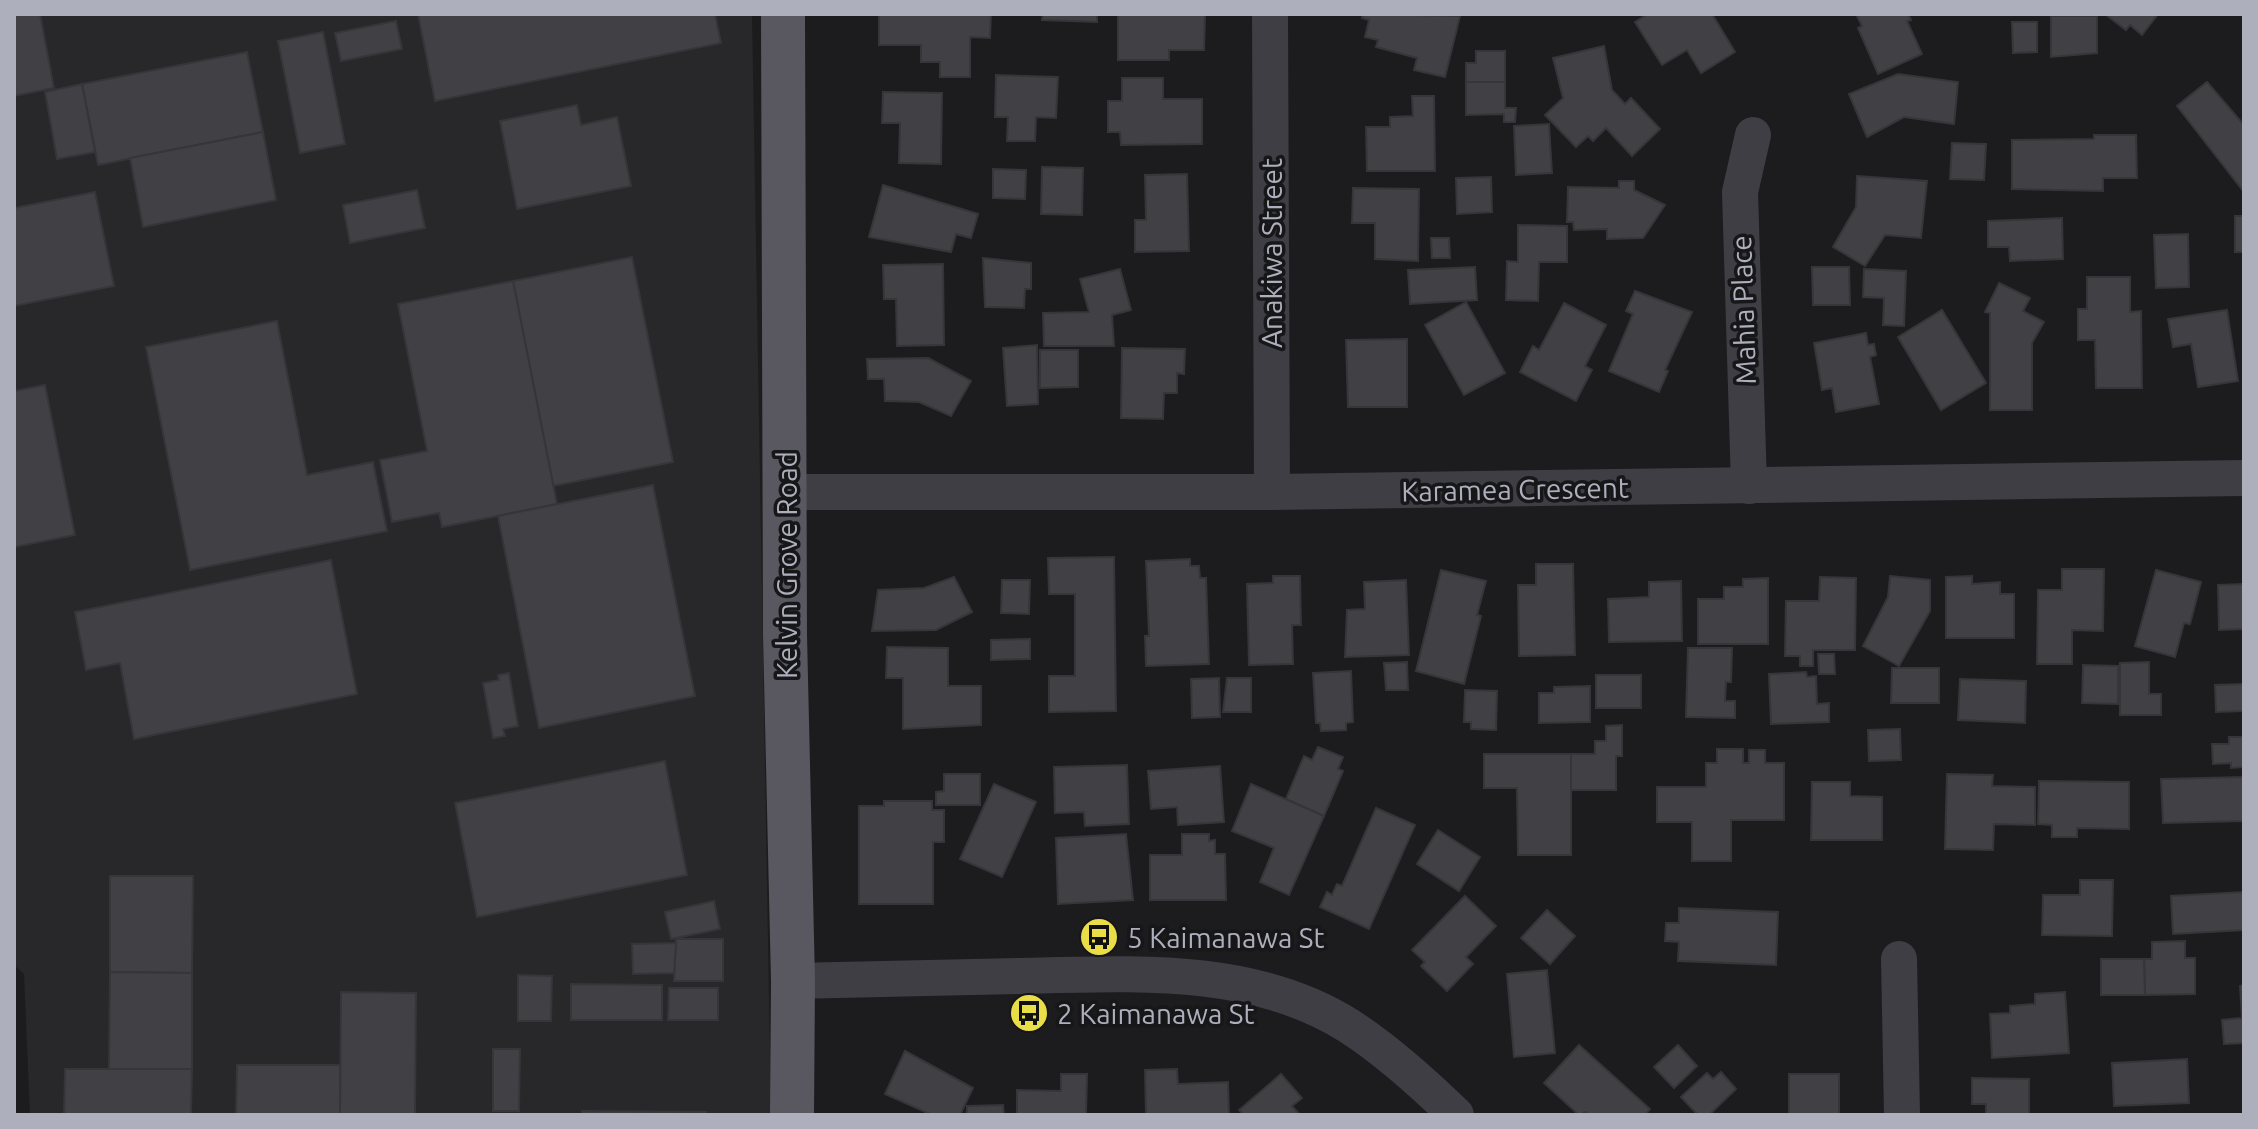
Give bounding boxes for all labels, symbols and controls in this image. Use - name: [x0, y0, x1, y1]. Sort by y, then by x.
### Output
- street label: Anakiwa Street: [1256, 158, 1287, 348]
- street label: Mahia Place: [1725, 235, 1761, 385]
- street label: Kelvin Grove Road: [771, 451, 802, 679]
- street label: Karamea Crescent: [1401, 472, 1629, 506]
- bus stop icon: 5 Kaimanawa St: [1078, 916, 1120, 958]
- place label: 5 Kaimanawa St: [1127, 922, 1325, 953]
- bus stop icon: 2 Kaimanawa St: [1008, 992, 1050, 1034]
- place label: 2 Kaimanawa St: [1057, 998, 1255, 1029]

